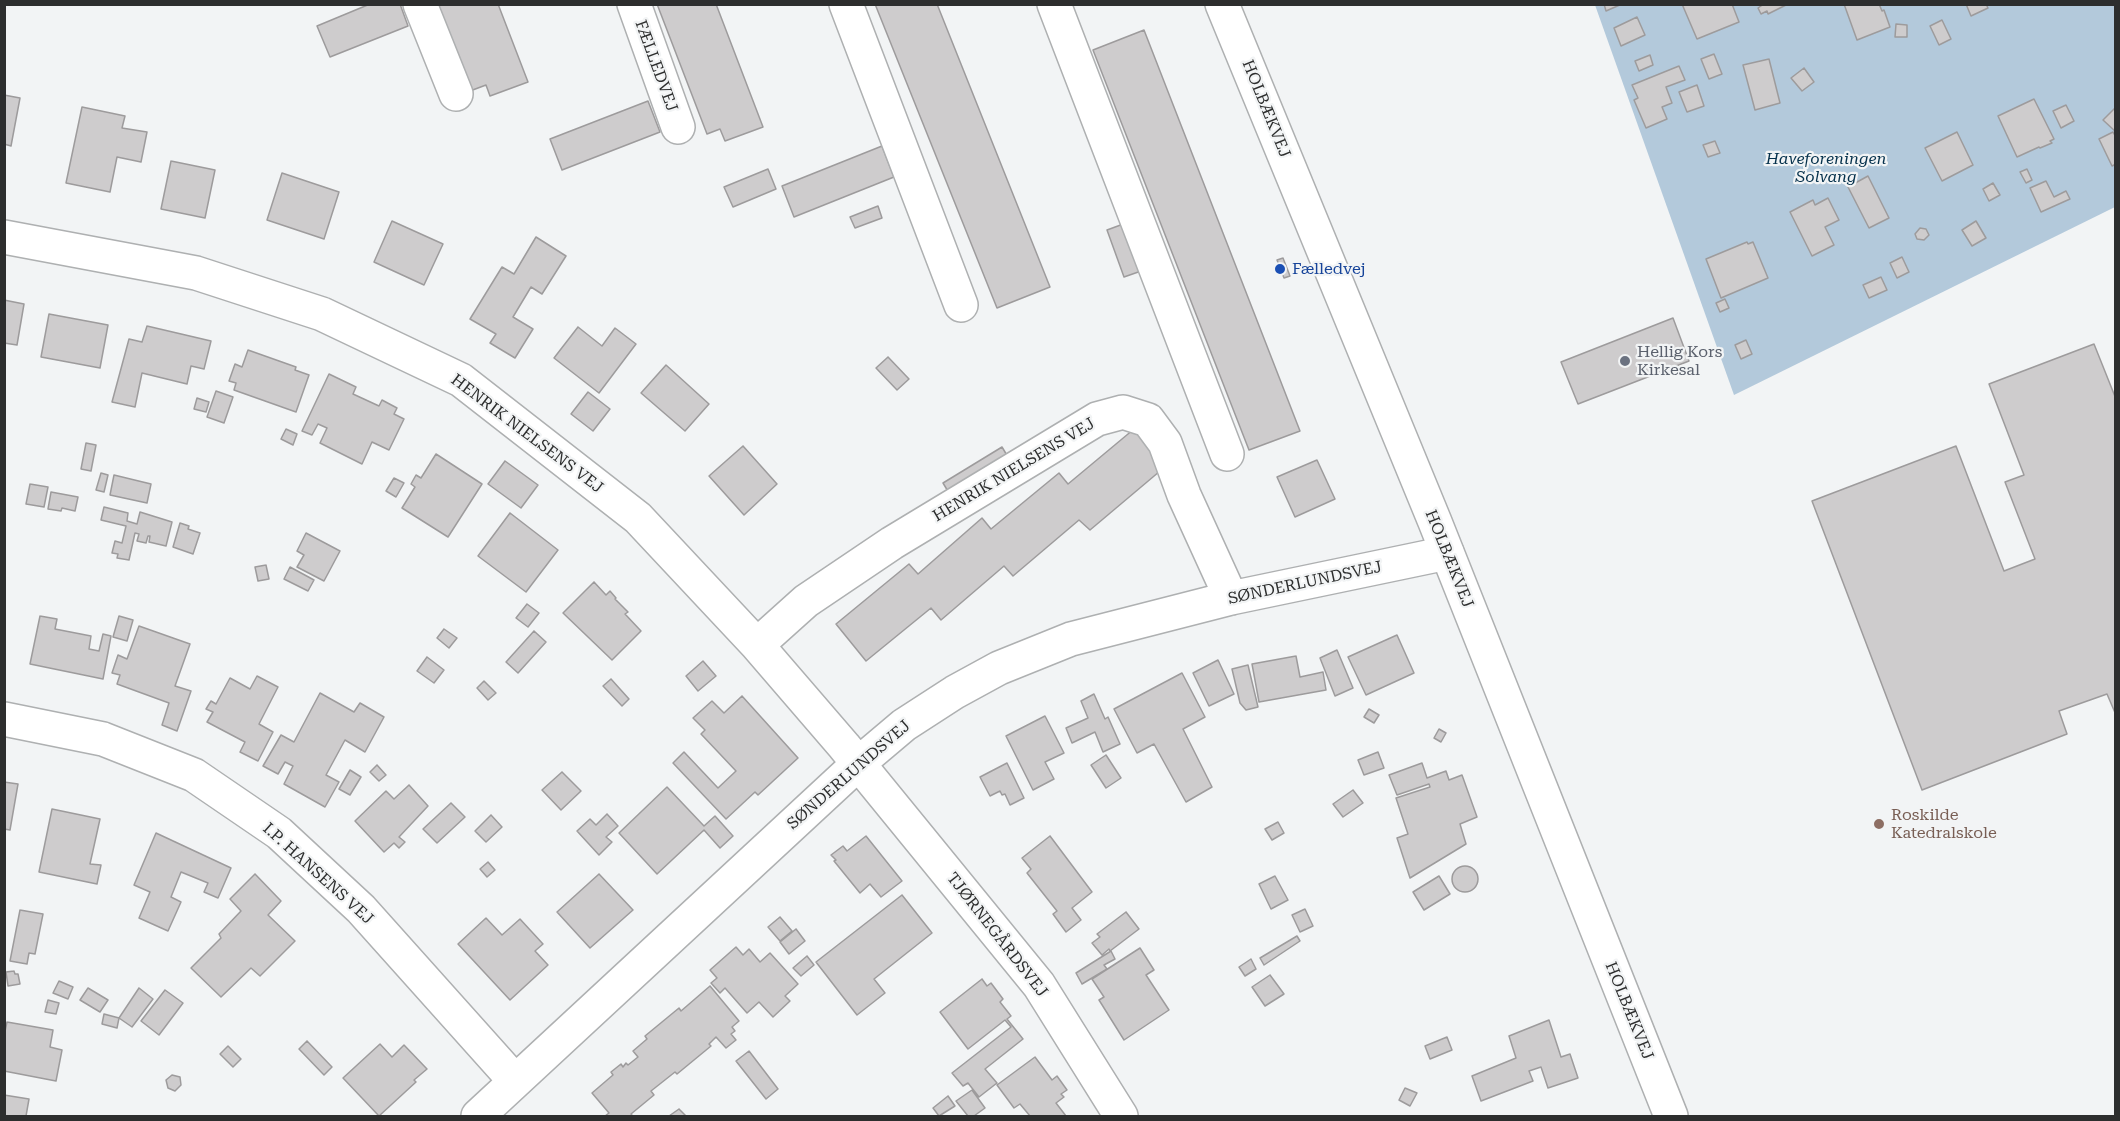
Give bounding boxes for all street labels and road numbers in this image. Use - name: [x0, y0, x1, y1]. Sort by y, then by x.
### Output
- street label: FÆLLEDVEJ: [631, 18, 681, 114]
- street label: HOLBÆKVEJ: [1238, 57, 1294, 161]
- street label: HENRIK NIELSENS VEJ: [447, 370, 607, 498]
- street label: HENRIK NIELSENS VEJ: [929, 414, 1099, 526]
- street label: HOLBÆKVEJ: [1421, 507, 1477, 611]
- street label: SØNDERLUNDSVEJ: [1226, 557, 1384, 609]
- street label: SØNDERLUNDSVEJ: [783, 716, 915, 834]
- street label: I.P. HANSENS VEJ: [259, 819, 377, 929]
- street label: TJØRNEGÅRDSVEJ: [942, 869, 1052, 1001]
- street label: HOLBÆKVEJ: [1601, 959, 1657, 1063]

